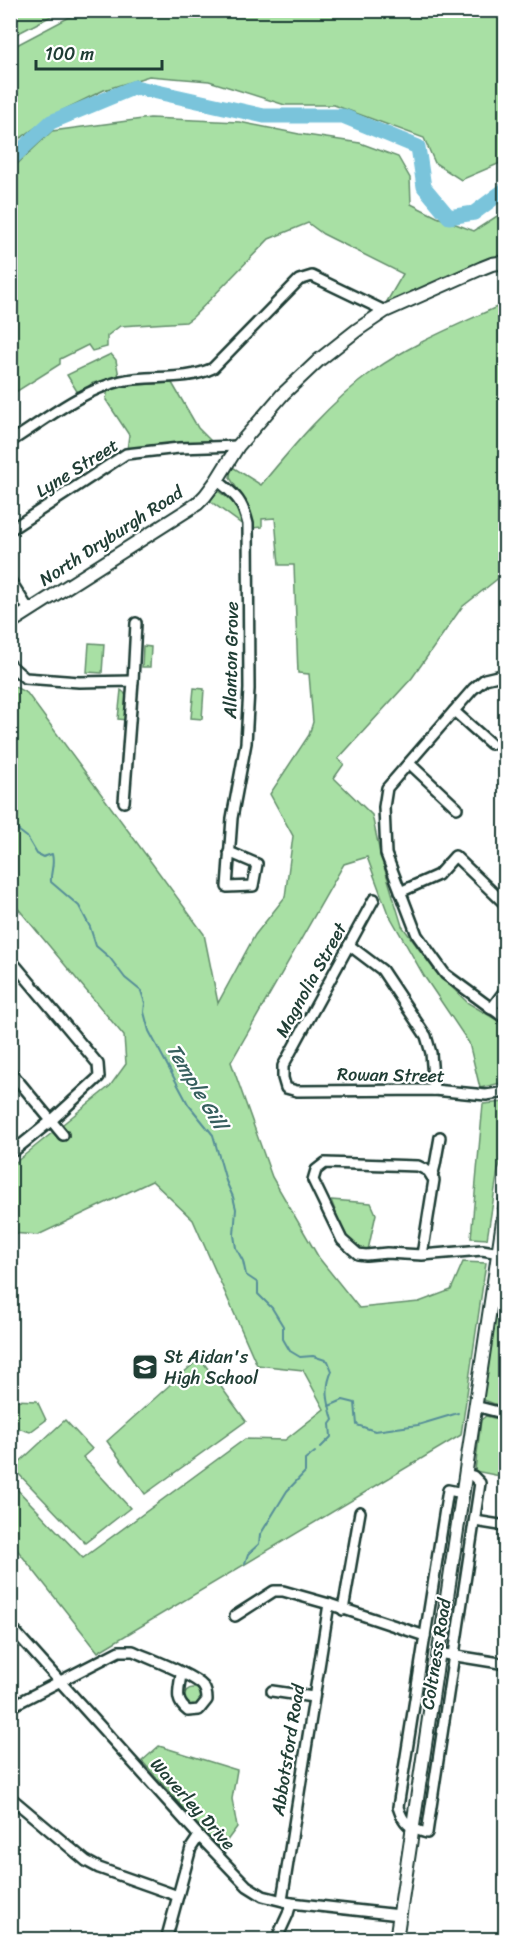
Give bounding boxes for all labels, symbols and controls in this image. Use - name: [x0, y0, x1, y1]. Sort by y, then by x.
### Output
- scale bar: [36, 33, 162, 71]
- text: 100 m: [45, 38, 94, 70]
- street label: Lyne Street: [29, 430, 125, 506]
- street label: North Dryburgh Road: [32, 476, 191, 595]
- street label: Allanton Grove: [214, 601, 248, 720]
- street label: Magnolia Street: [266, 916, 356, 1043]
- water label: Temple Gill: [157, 1036, 239, 1140]
- street label: Rowan Street: [337, 1058, 445, 1092]
- place label: St Aidan's High School: [164, 1341, 259, 1394]
- school or university icon: St Aidan's High School: [130, 1352, 160, 1382]
- street label: Coltness Road: [411, 1595, 461, 1712]
- street label: Abbotsford Road: [262, 1680, 314, 1819]
- street label: Waverley Drive: [142, 1750, 244, 1858]

